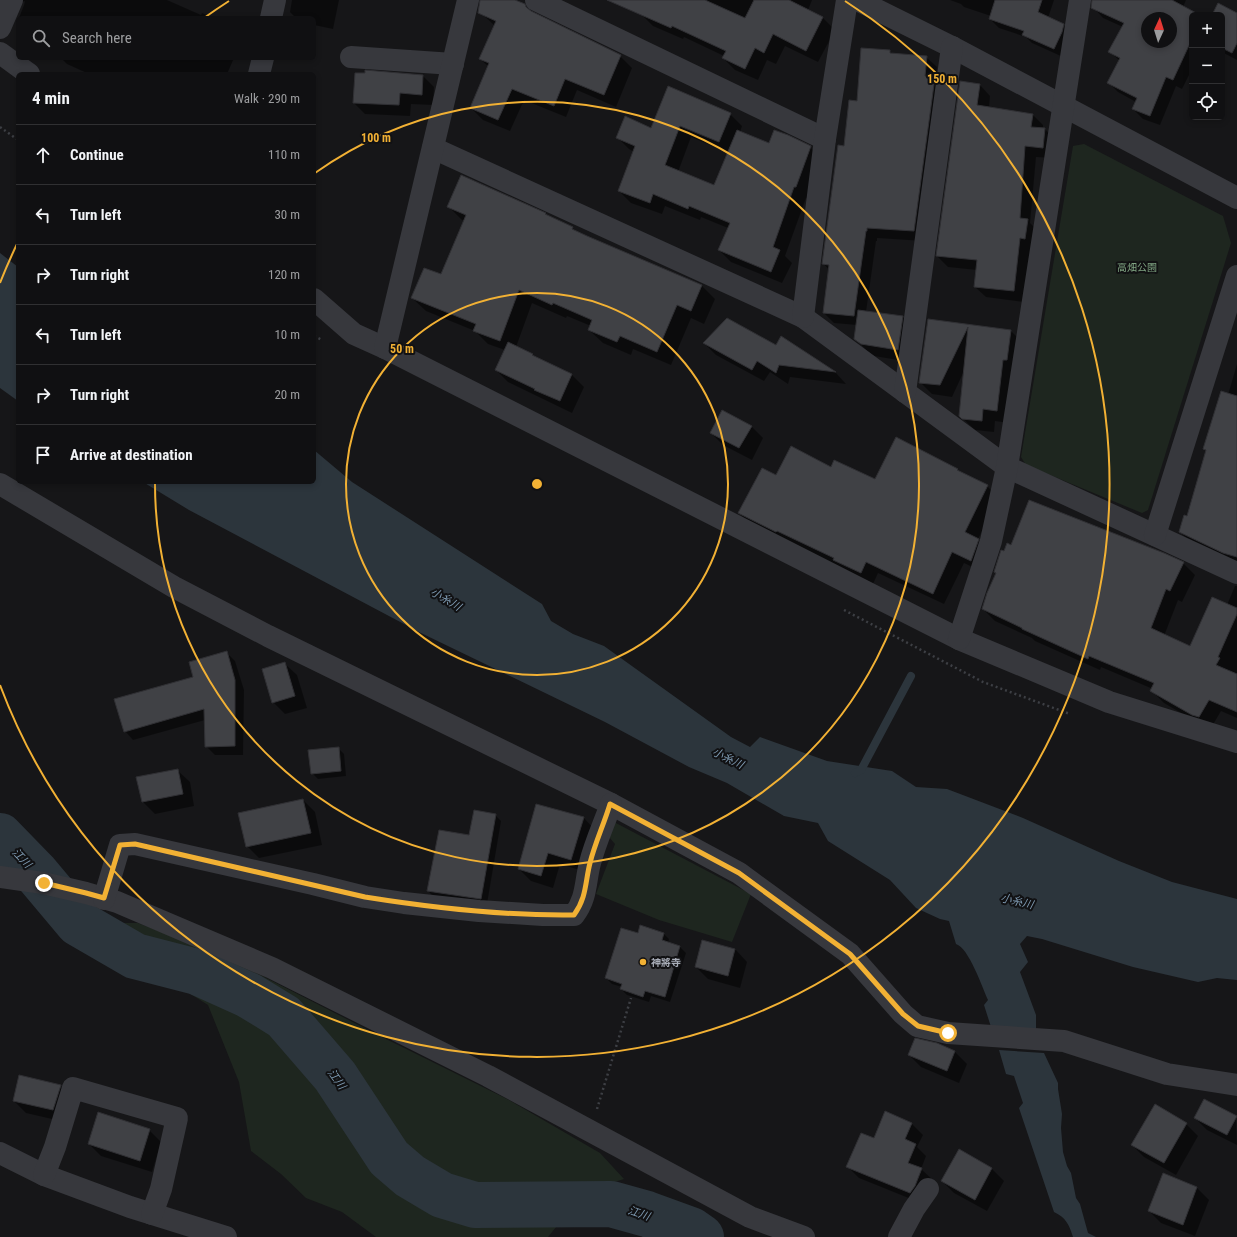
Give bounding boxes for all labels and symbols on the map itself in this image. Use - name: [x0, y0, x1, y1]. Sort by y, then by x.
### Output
- north arrow: [1141, 12, 1177, 48]
- text: 150 m: [927, 72, 957, 86]
- text: 100 m: [361, 131, 391, 145]
- park label: 高畑公園: [1117, 262, 1157, 273]
- text: 50 m: [390, 342, 414, 356]
- centre of rings: [530, 477, 544, 491]
- water label: 小糸川: [428, 585, 464, 614]
- water label: 小糸川: [710, 745, 746, 772]
- water label: 江川: [9, 846, 35, 871]
- route end: [35, 874, 53, 892]
- water label: 小糸川: [999, 891, 1035, 912]
- marker: 神將寺: [638, 957, 648, 967]
- place label: 神將寺: [651, 957, 681, 968]
- route start: [939, 1024, 957, 1042]
- water label: 江川: [325, 1067, 349, 1093]
- water label: 江川: [626, 1204, 652, 1224]

